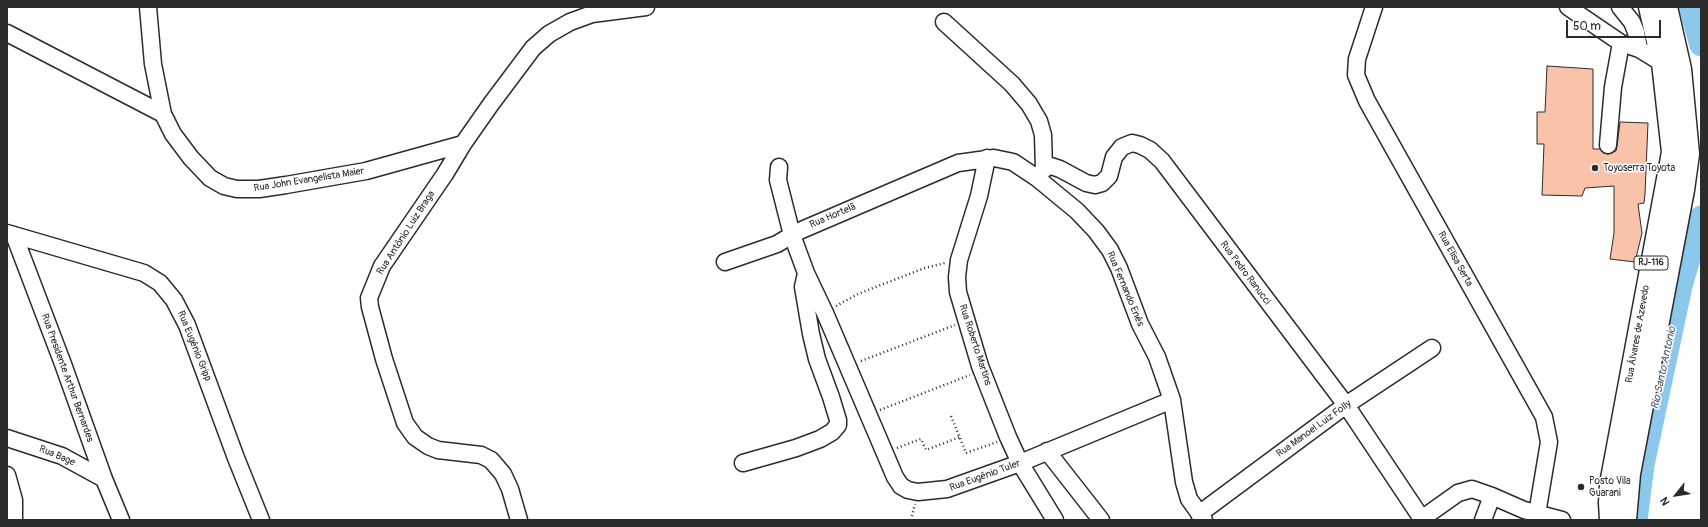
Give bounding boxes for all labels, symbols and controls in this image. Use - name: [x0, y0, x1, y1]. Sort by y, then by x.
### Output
- scale bar: [1568, 12, 1663, 38]
- text: 50 m: [1573, 19, 1601, 34]
- place label: Toyoserra Toyota: [1603, 162, 1675, 174]
- marker: Toyoserra Toyota: [1590, 163, 1600, 173]
- street label: Rua John Evangelista Maier: [253, 165, 365, 195]
- street label: Rua Antônio Luiz Braga: [374, 189, 438, 277]
- street label: Rua Hortelã: [808, 201, 858, 231]
- street label: Rua Elisa Serta: [1435, 229, 1475, 289]
- street label: Rua Pedro Ranucci: [1217, 239, 1273, 307]
- street label: Rua Fernando Enês: [1104, 250, 1146, 328]
- road number: RJ-116: [1634, 256, 1668, 270]
- street label: Rua Álvares de Azevedo: [1623, 284, 1653, 384]
- street label: Rua Roberto Martins: [956, 303, 994, 387]
- street label: Rua Eugênio Gripp: [174, 309, 214, 383]
- street label: Rua Presidente Arthur Bernardes: [38, 312, 96, 444]
- water label: Rio Santo Antonio: [1649, 325, 1679, 411]
- street label: Rua Manoel Luiz Folly: [1274, 398, 1354, 460]
- street label: Rua Bage: [37, 443, 77, 469]
- street label: Rua Eugênio Tuler: [948, 458, 1022, 494]
- place label: Posto Vila Guarani: [1589, 475, 1631, 498]
- north arrow: [1656, 475, 1696, 515]
- marker: Posto Vila Guarani: [1576, 482, 1586, 492]
- text: N: [1658, 495, 1673, 508]

